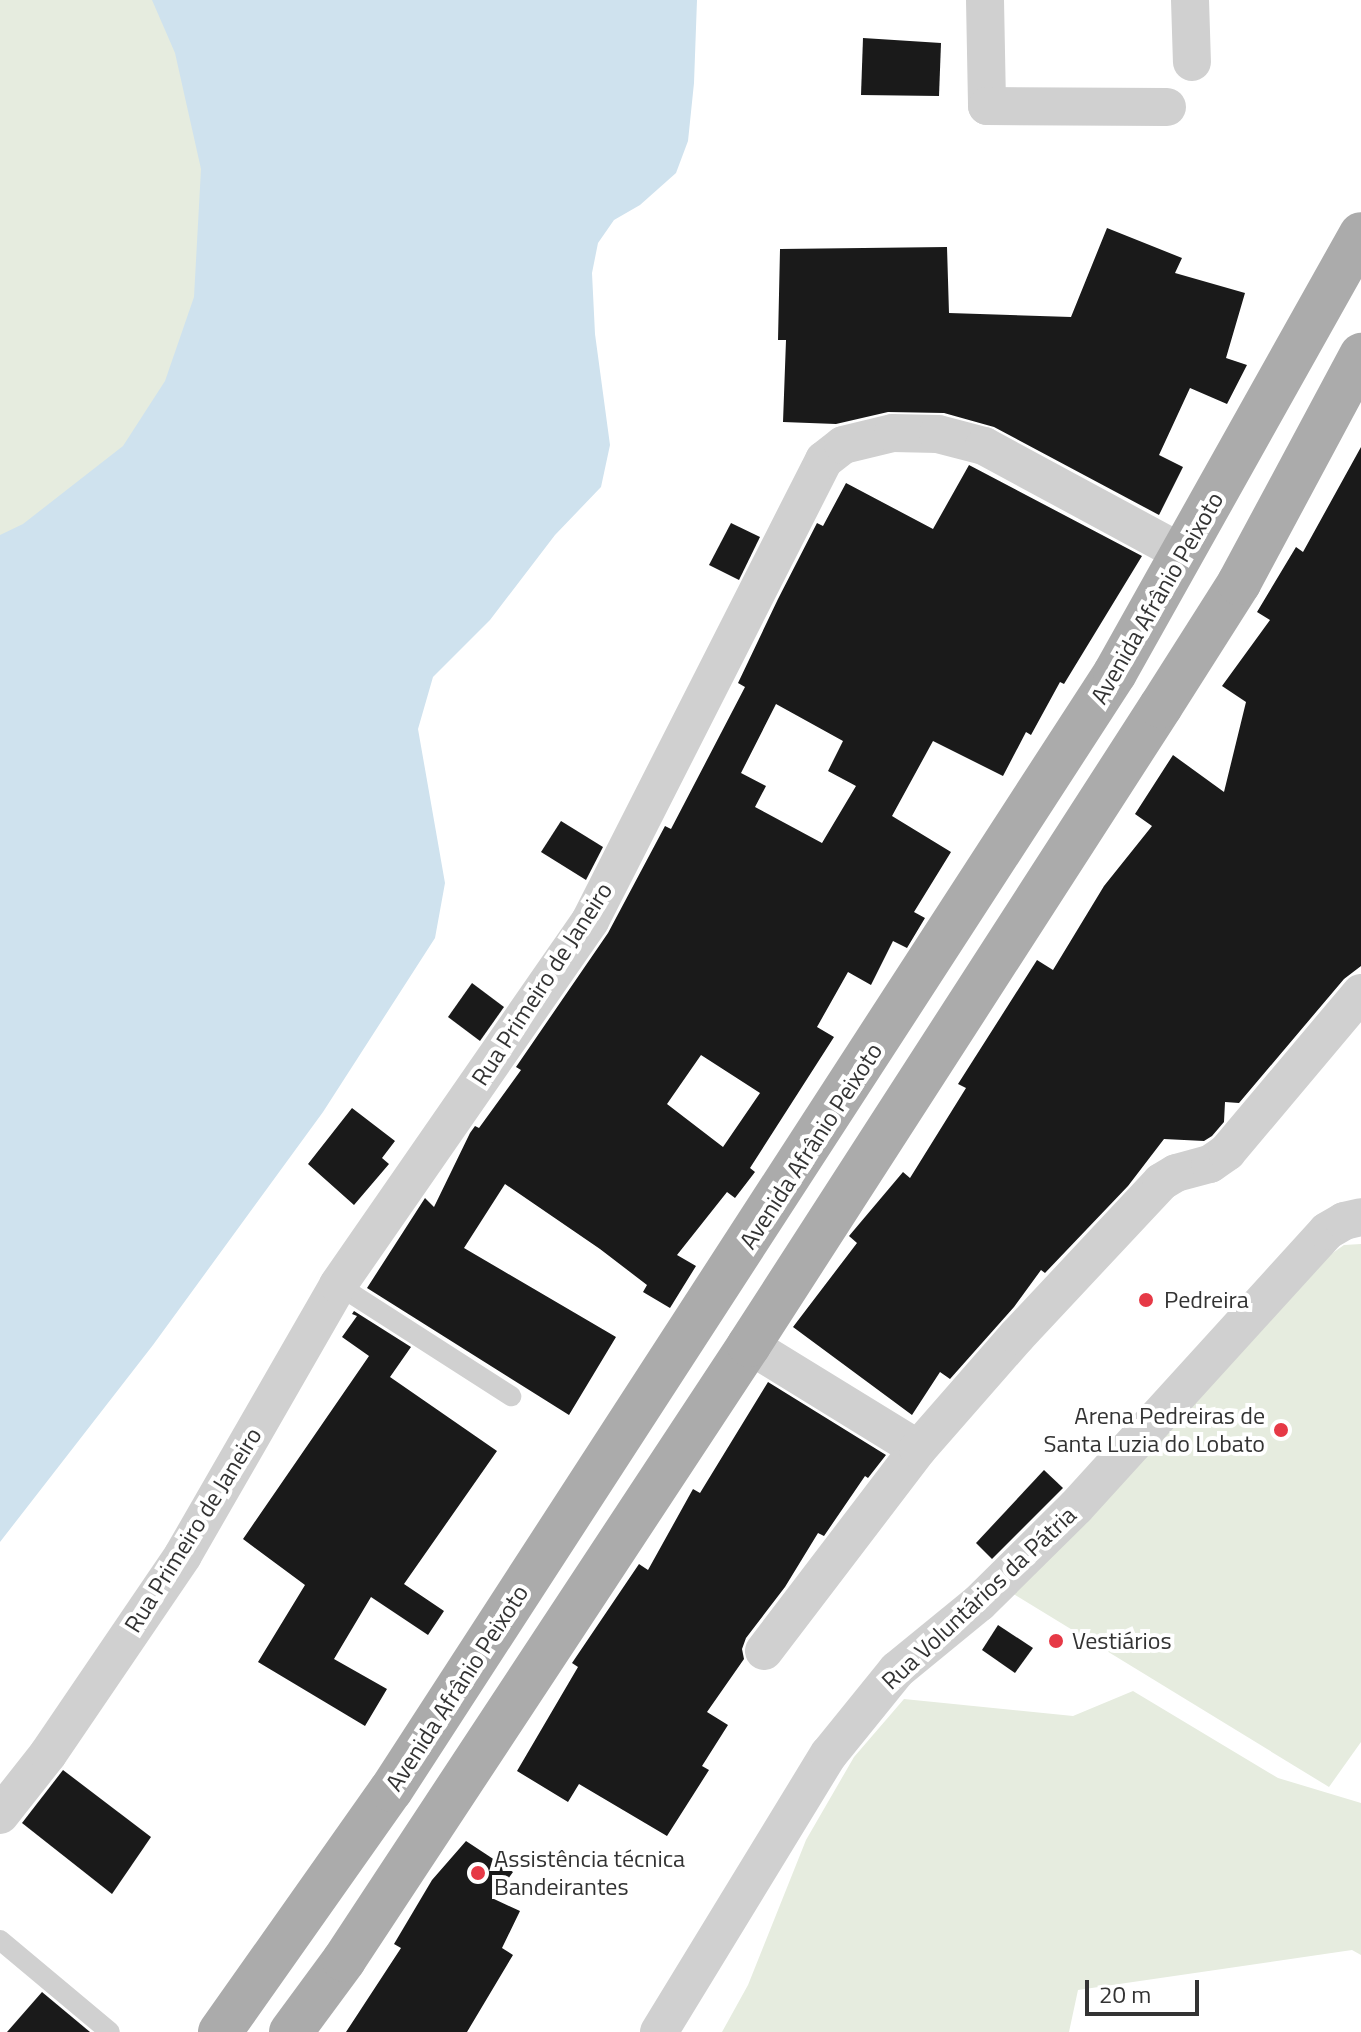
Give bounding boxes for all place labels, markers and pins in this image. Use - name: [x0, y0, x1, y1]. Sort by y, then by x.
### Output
- place label: Pedreira: [1164, 1286, 1249, 1314]
- marker: Pedreira: [1135, 1289, 1157, 1311]
- place label: Arena Pedreiras de Santa Luzia do Lobato: [1043, 1402, 1265, 1458]
- marker: Arena Pedreiras de Santa Luzia do Lobato: [1272, 1421, 1290, 1439]
- place label: Vestiários: [1072, 1627, 1172, 1655]
- marker: Vestiários: [1047, 1632, 1065, 1650]
- place label: Assistência técnica Bandeirantes: [494, 1845, 685, 1901]
- marker: Assistência técnica Bandeirantes: [469, 1864, 487, 1882]

